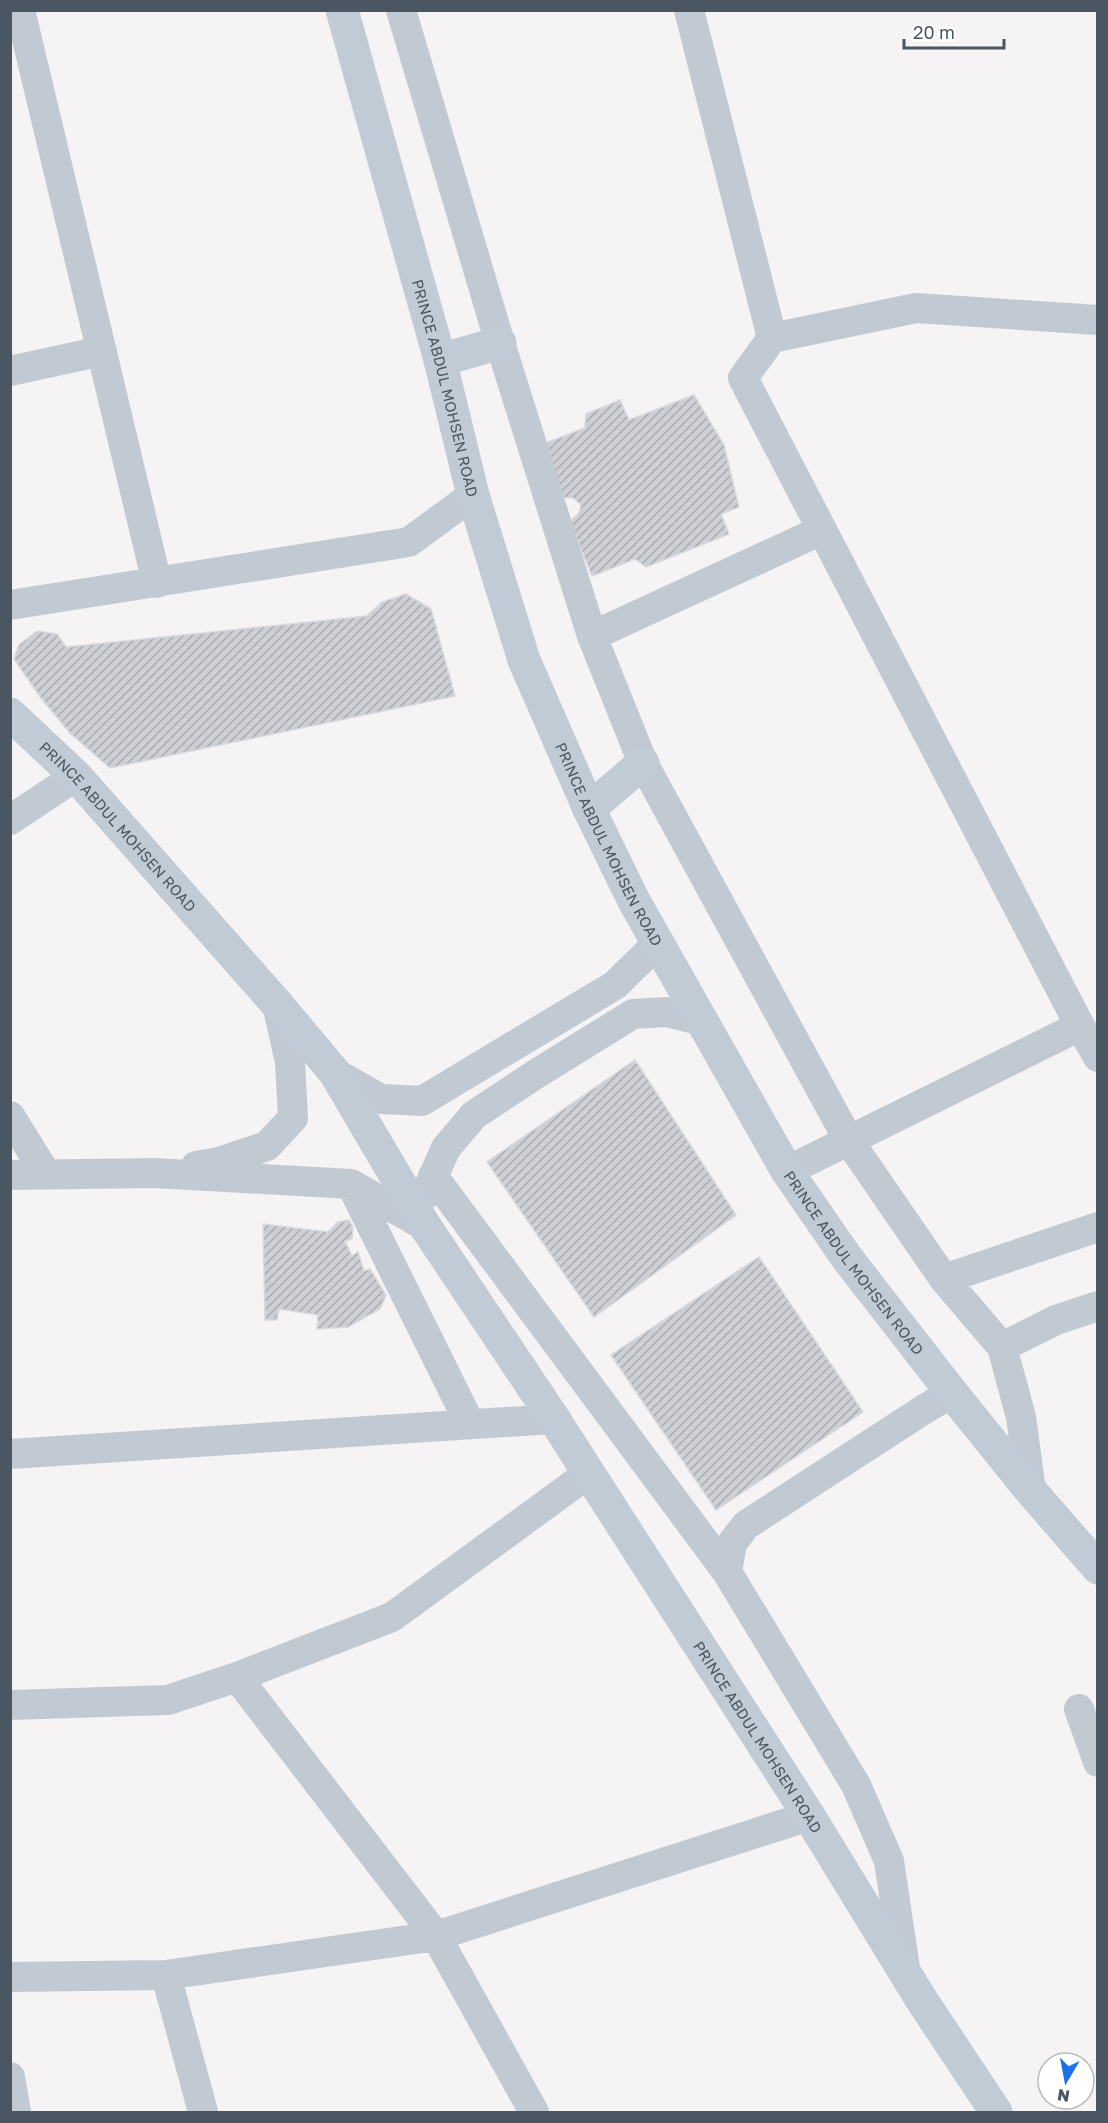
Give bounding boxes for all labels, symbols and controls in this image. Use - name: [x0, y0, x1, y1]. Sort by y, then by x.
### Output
- scale bar: [904, 12, 1004, 50]
- text: 20 m: [913, 21, 955, 43]
- street label: PRINCE ABDUL MOHSEN ROAD: [409, 277, 482, 499]
- street label: PRINCE ABDUL MOHSEN ROAD: [36, 738, 200, 915]
- street label: PRINCE ABDUL MOHSEN ROAD: [552, 740, 666, 949]
- street label: PRINCE ABDUL MOHSEN ROAD: [780, 1167, 928, 1358]
- street label: PRINCE ABDUL MOHSEN ROAD: [690, 1638, 826, 1836]
- north arrow: [1036, 2051, 1096, 2111]
- text: N: [1056, 2085, 1071, 2107]

